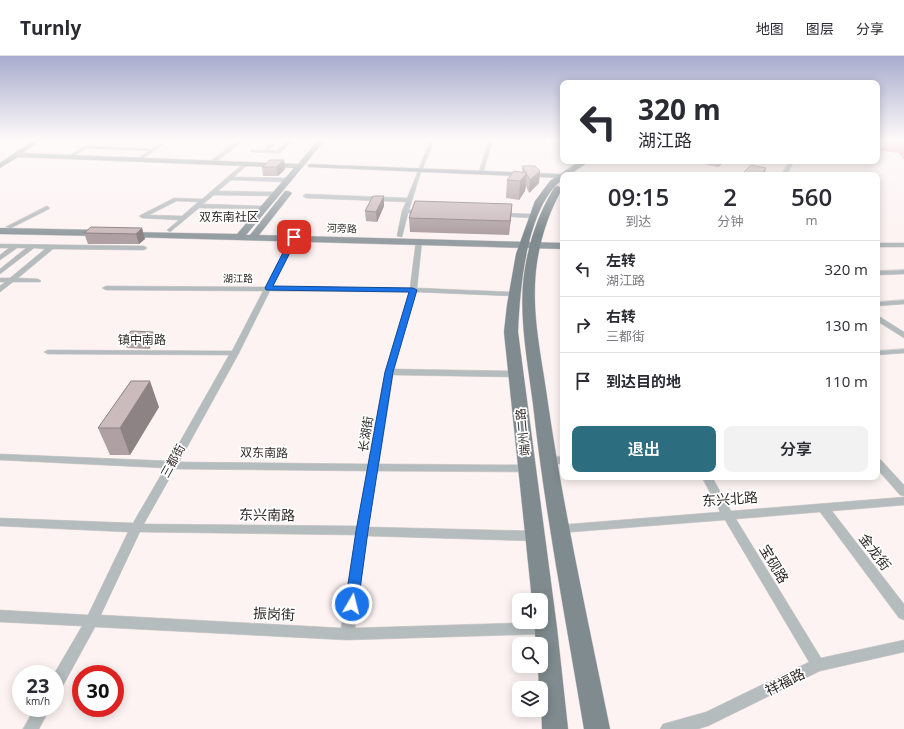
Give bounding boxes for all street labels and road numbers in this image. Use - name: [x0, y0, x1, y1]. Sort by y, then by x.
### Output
- street label: 河旁路: [327, 220, 357, 236]
- street label: 湖江路: [223, 271, 253, 285]
- street label: 镇中南路: [118, 331, 166, 348]
- street label: 端州二路: [512, 407, 533, 457]
- street label: 长湖街: [354, 415, 377, 453]
- street label: 三都街: [156, 441, 189, 481]
- street label: 双东南路: [240, 444, 288, 461]
- street label: 东兴北路: [701, 487, 759, 510]
- street label: 东兴南路: [239, 505, 295, 524]
- street label: 金龙街: [855, 529, 896, 574]
- street label: 宝砚路: [755, 541, 793, 587]
- street label: 振岗街: [253, 603, 295, 624]
- street label: 祥福路: [762, 664, 808, 700]

